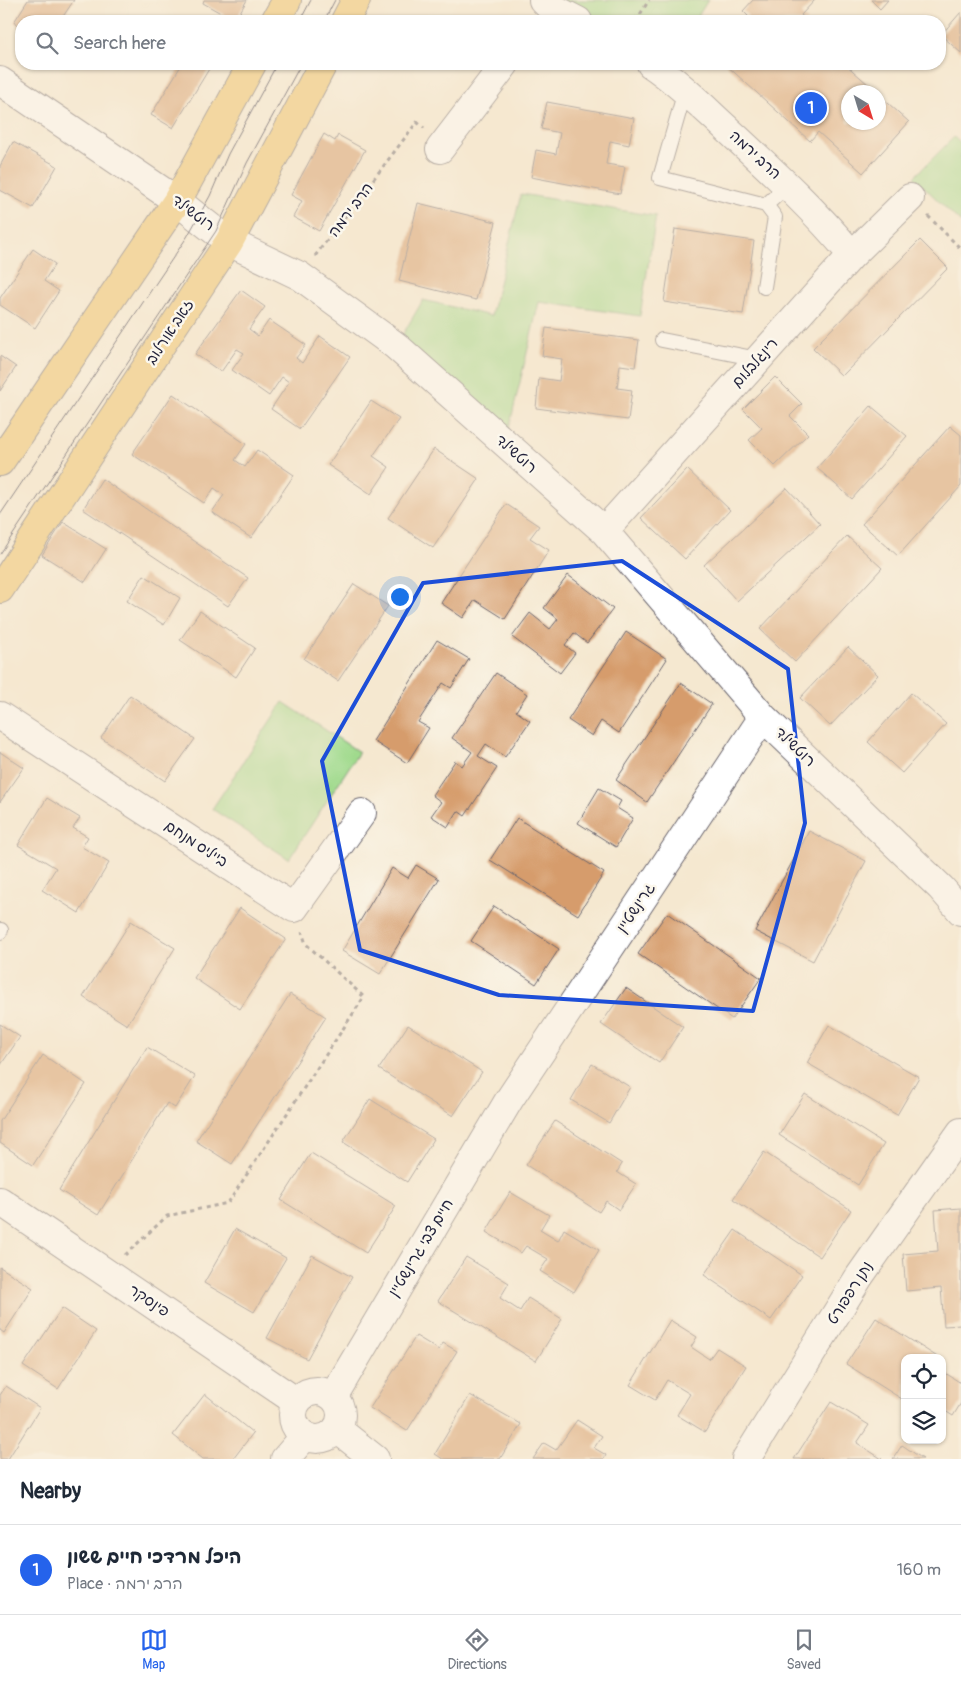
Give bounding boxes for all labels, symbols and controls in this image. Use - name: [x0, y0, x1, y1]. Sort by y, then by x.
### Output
- search box: [15, 15, 946, 70]
- icon: search: [33, 29, 61, 57]
- text: Search here: [73, 31, 166, 55]
- north arrow: [841, 85, 886, 130]
- pin: 1: [795, 89, 827, 127]
- street label: הרב ירמה: [725, 126, 785, 184]
- street label: הרב ירמה: [324, 179, 378, 241]
- street label: רוטשילד: [168, 191, 218, 235]
- street label: זאב אורלוב: [142, 296, 198, 368]
- street label: רינגלבלום: [728, 334, 782, 392]
- street label: רוטשילד: [491, 431, 541, 477]
- your location: [387, 584, 413, 610]
- street label: רוטשילד: [771, 723, 819, 771]
- street label: בייליס מנחם: [161, 817, 231, 872]
- street label: גרינשטיין: [612, 879, 660, 937]
- street label: חיים צבי גרינשטיין: [384, 1196, 458, 1300]
- street label: נתן רפפורט: [823, 1258, 877, 1328]
- street label: פינסקר: [125, 1281, 173, 1321]
- map controls: [901, 1354, 946, 1444]
- button: locate: [901, 1354, 946, 1399]
- button: layers: [901, 1399, 946, 1444]
- text: Nearby: [20, 1478, 81, 1505]
- text: היכל מרדכי חיים ששון: [67, 1545, 241, 1569]
- text: 1: [33, 1560, 39, 1580]
- text: 160 m: [897, 1560, 941, 1580]
- text: Place · הרב ירמה: [67, 1574, 183, 1594]
- tab: Map: [140, 1626, 168, 1673]
- tab: Directions: [447, 1626, 507, 1673]
- tab: Saved: [786, 1626, 821, 1673]

